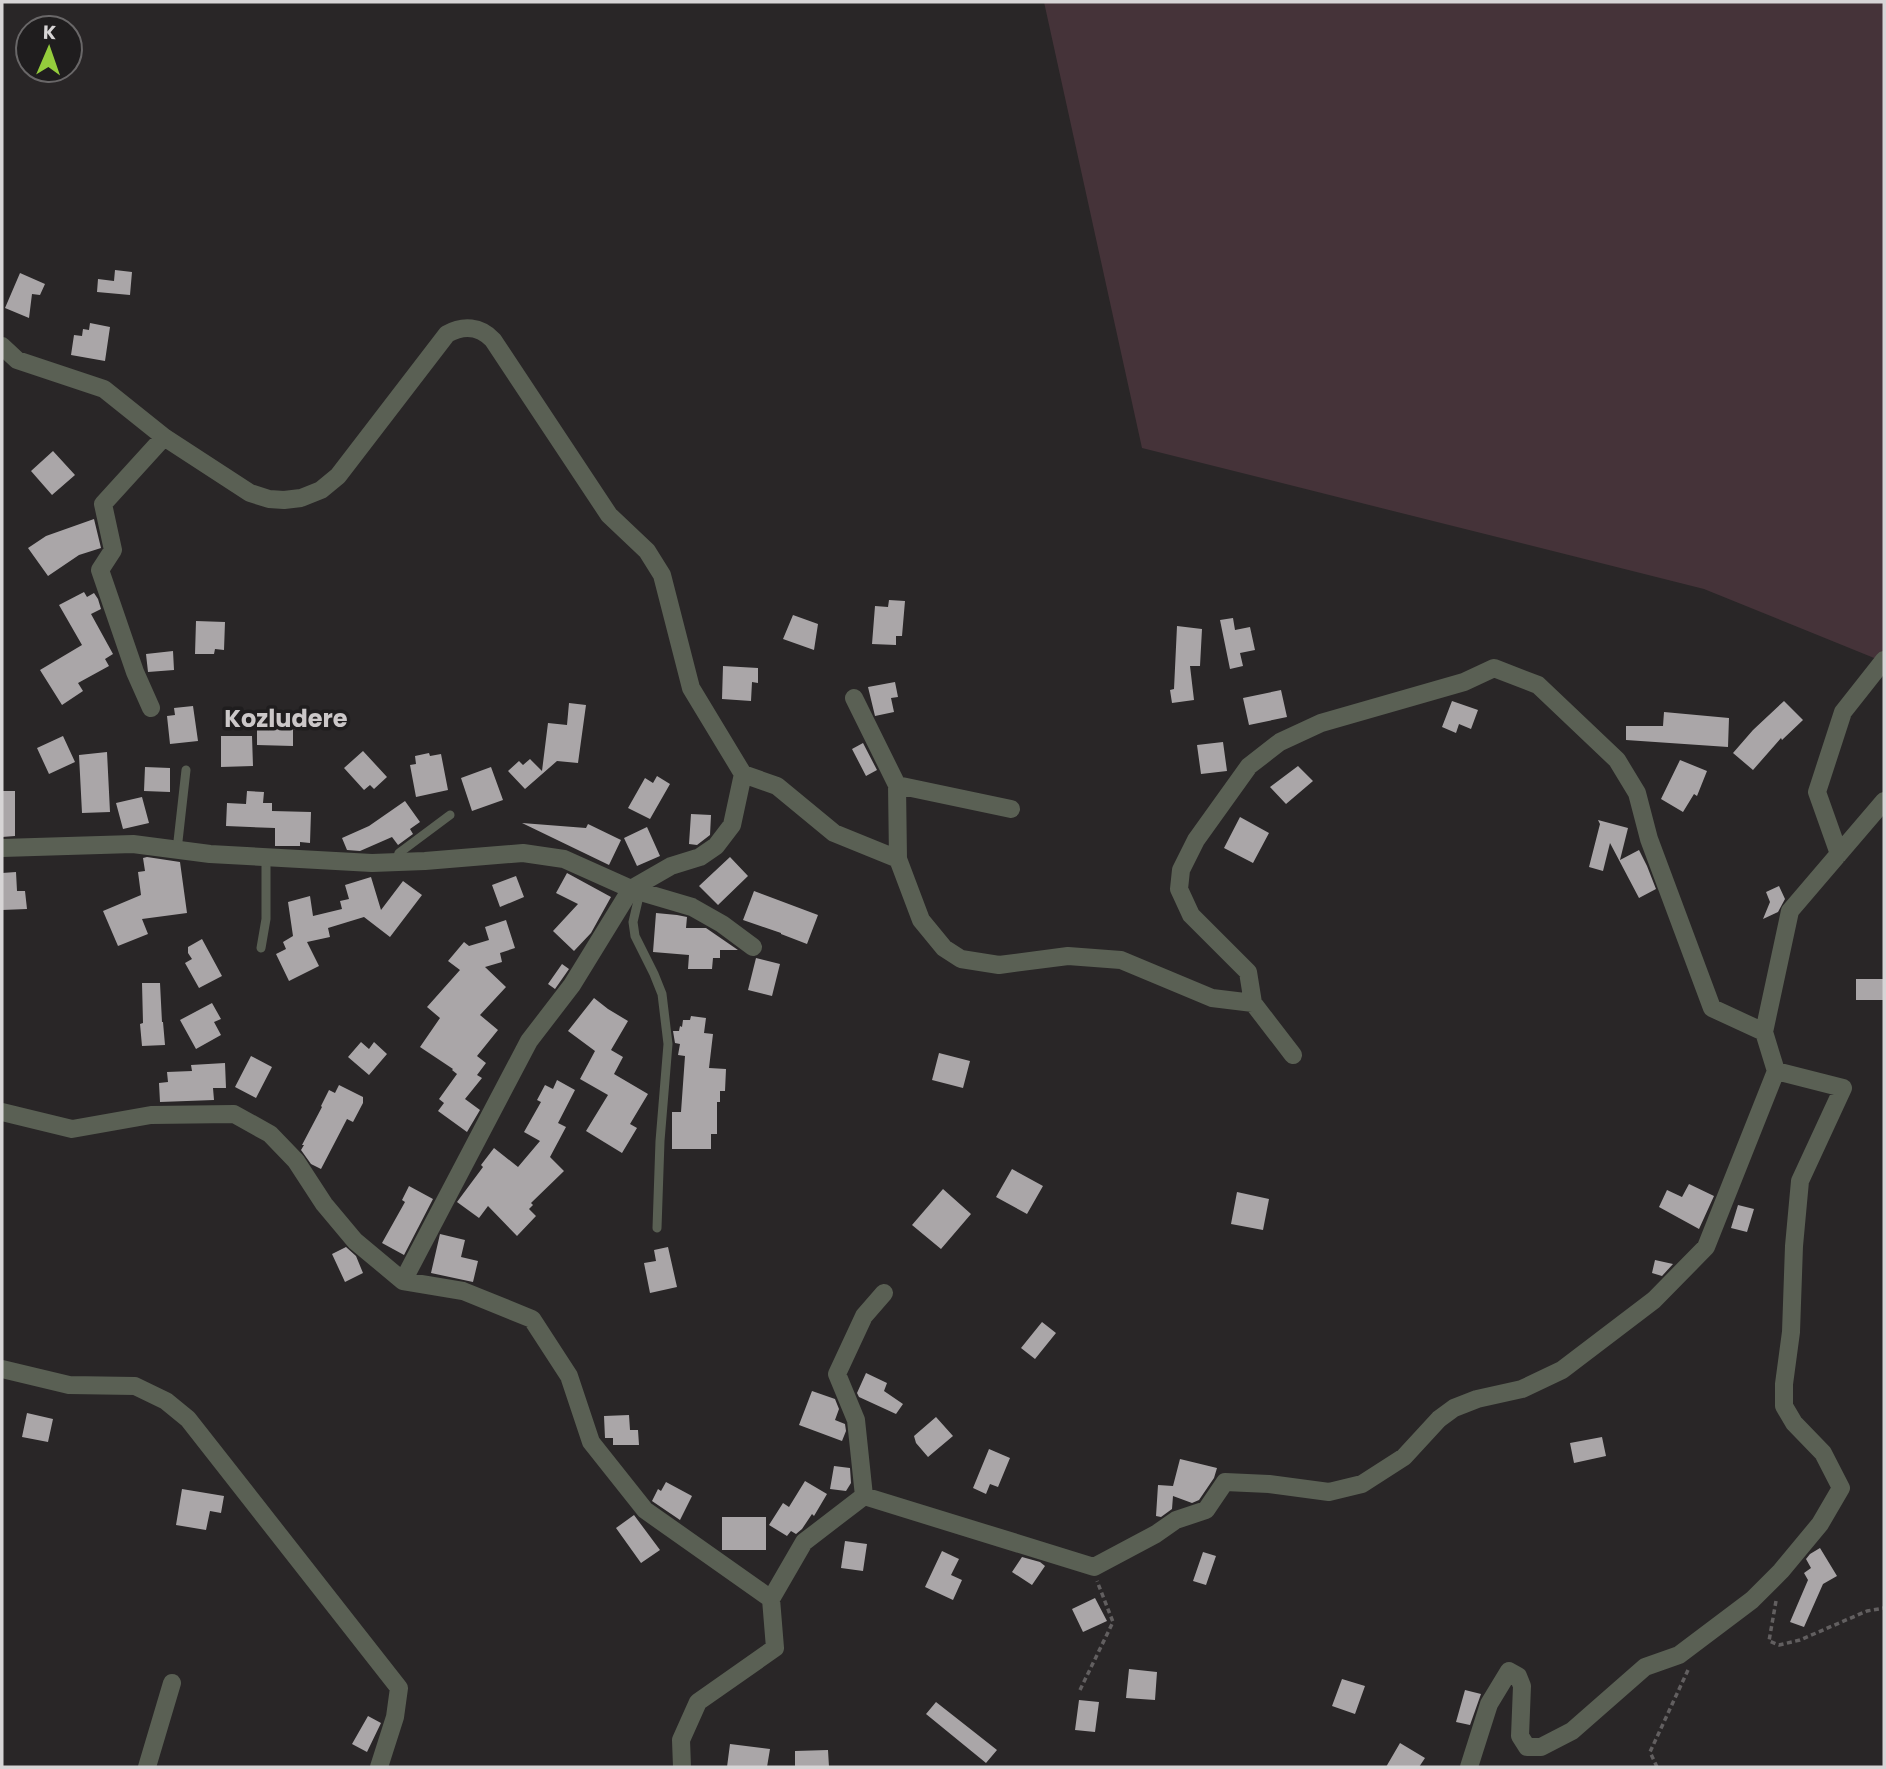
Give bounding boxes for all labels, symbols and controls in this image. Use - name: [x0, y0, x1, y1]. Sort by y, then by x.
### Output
- north arrow: [14, 14, 84, 84]
- text: K: [42, 19, 57, 46]
- district label: Kozludere: [224, 702, 348, 735]

